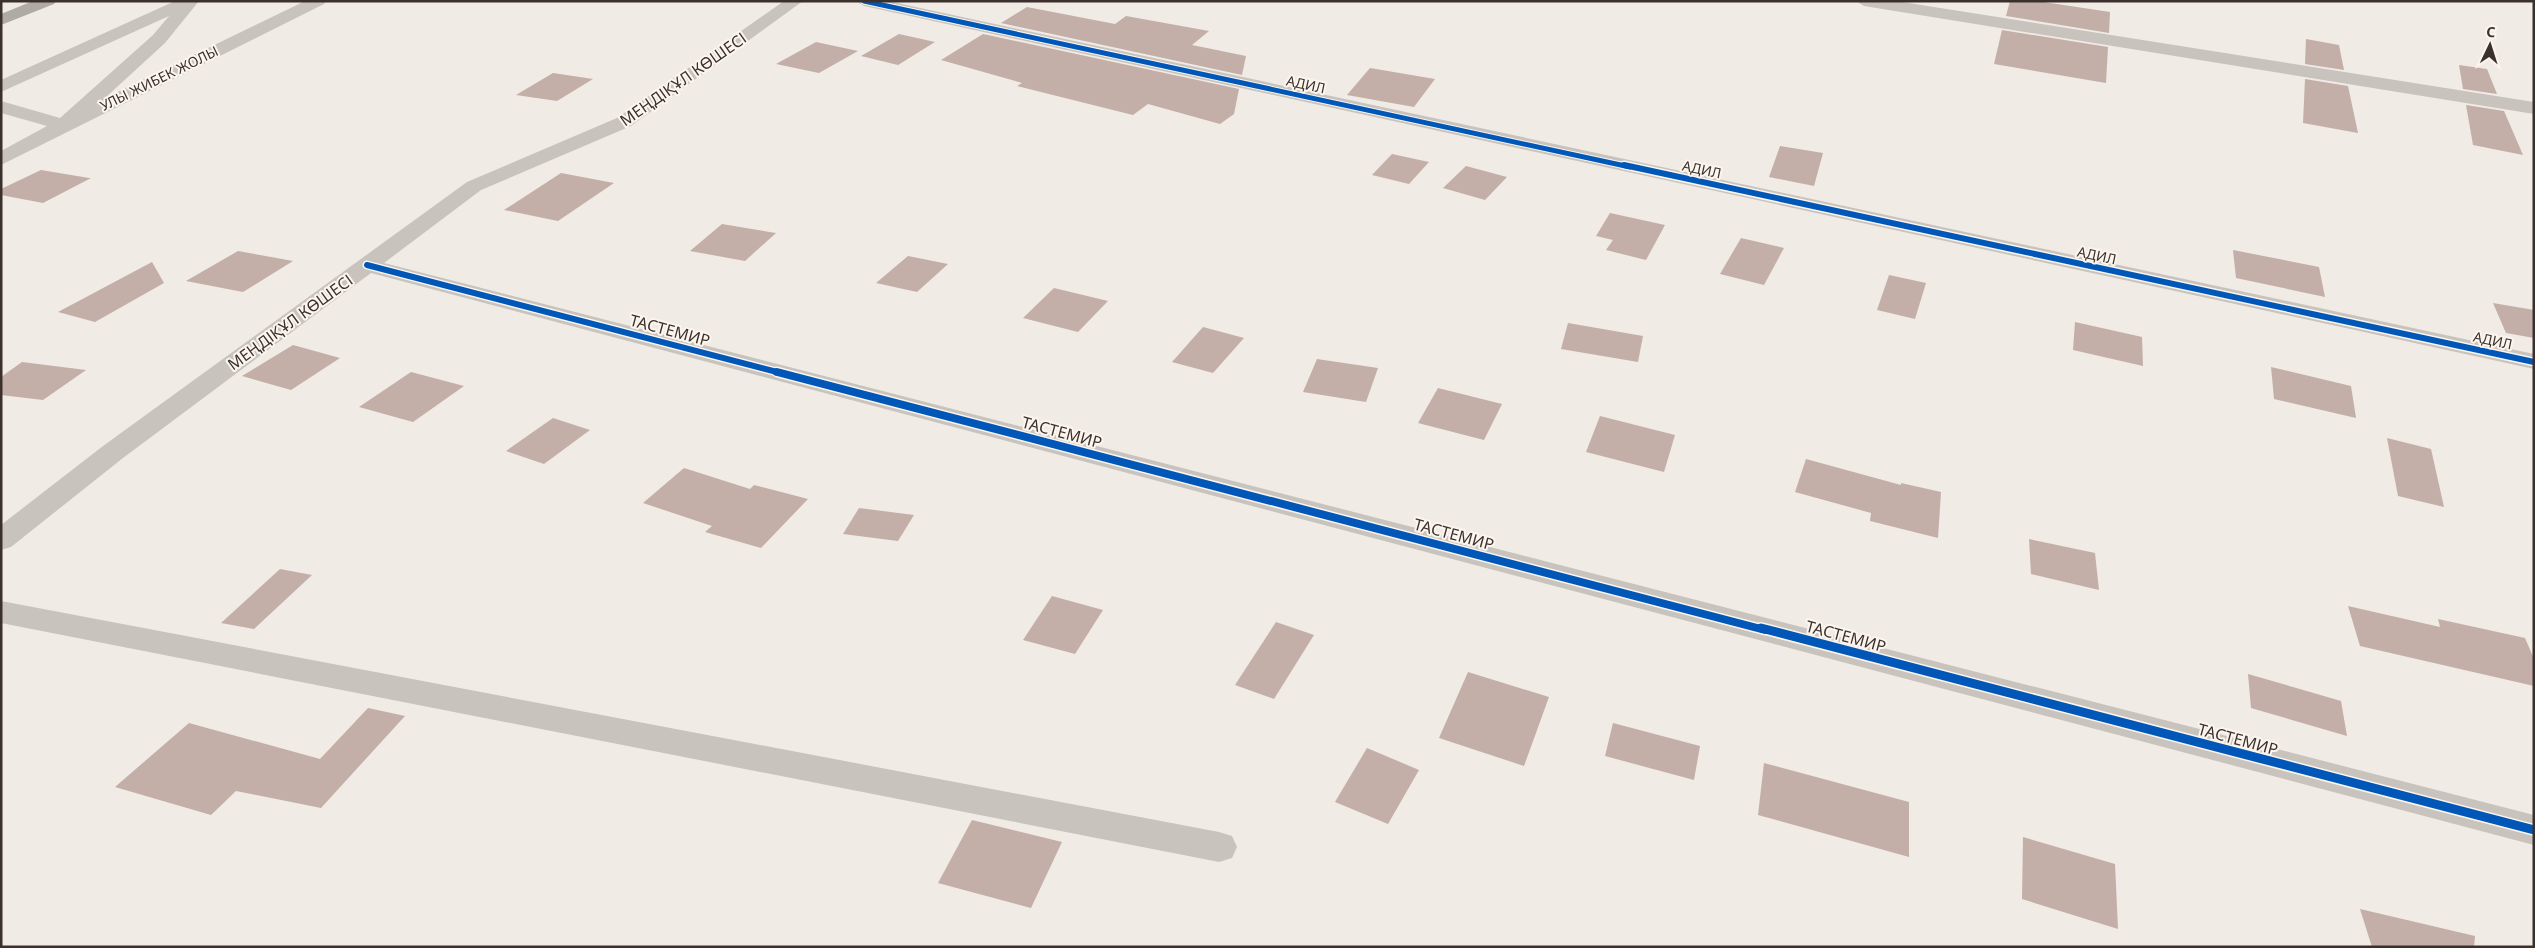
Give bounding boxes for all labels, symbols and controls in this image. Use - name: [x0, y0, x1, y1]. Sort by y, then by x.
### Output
- north arrow: [2465, 20, 2515, 70]
- text: С: [2486, 22, 2496, 41]
- street label: МЕҢДІҚҰЛ КӨШЕСІ: [615, 27, 751, 131]
- street label: УЛЫ ЖИБЕК ЖОЛЫ: [97, 41, 221, 115]
- street label: АДИЛ: [1285, 71, 1327, 97]
- street label: АДИЛ: [1681, 156, 1723, 182]
- street label: АДИЛ: [2076, 242, 2118, 268]
- street label: МЕҢДІҚҰЛ КӨШЕСІ: [223, 269, 357, 375]
- street label: ТАСТЕМИР: [628, 309, 712, 351]
- street label: АДИЛ: [2472, 327, 2514, 353]
- street label: ТАСТЕМИР: [1020, 411, 1104, 453]
- street label: ТАСТЕМИР: [1412, 513, 1496, 555]
- street label: ТАСТЕМИР: [1804, 615, 1888, 657]
- street label: ТАСТЕМИР: [2196, 718, 2280, 760]

